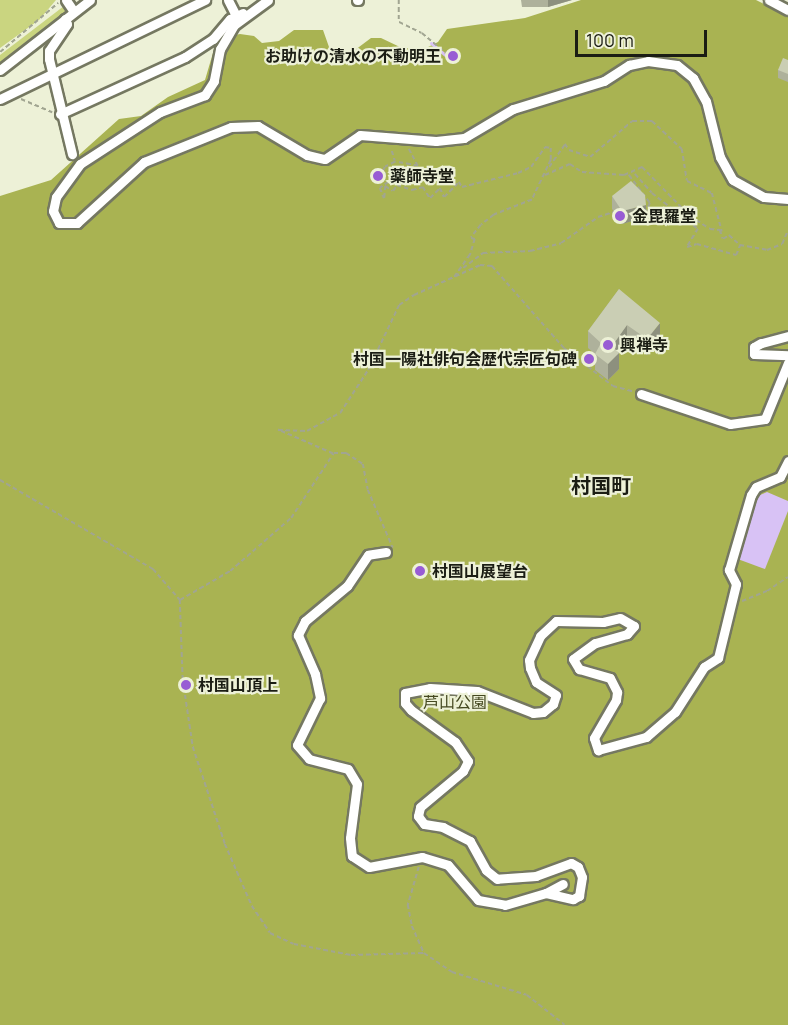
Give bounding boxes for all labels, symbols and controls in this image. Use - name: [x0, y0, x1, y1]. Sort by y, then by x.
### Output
- scale bar: [578, 18, 710, 56]
- text: 100 m: [586, 28, 634, 52]
- place label: お助けの清水の不動明王: [265, 46, 441, 66]
- marker: お助けの清水の不動明王: [446, 49, 460, 63]
- place label: 薬師寺堂: [390, 166, 454, 186]
- marker: 薬師寺堂: [371, 169, 385, 183]
- place label: 金毘羅堂: [632, 206, 696, 226]
- marker: 金毘羅堂: [613, 209, 627, 223]
- place label: 興禅寺: [620, 335, 668, 355]
- marker: 興禅寺: [601, 338, 615, 352]
- place label: 村国一陽社俳句会歴代宗匠句碑: [353, 349, 577, 369]
- marker: 村国一陽社俳句会歴代宗匠句碑: [582, 352, 596, 366]
- district label: 村国町: [571, 473, 631, 497]
- place label: 村国山展望台: [432, 561, 528, 581]
- marker: 村国山展望台: [413, 564, 427, 578]
- place label: 村国山頂上: [198, 675, 278, 695]
- marker: 村国山頂上: [179, 678, 193, 692]
- park label: 芦山公園: [423, 692, 487, 712]

